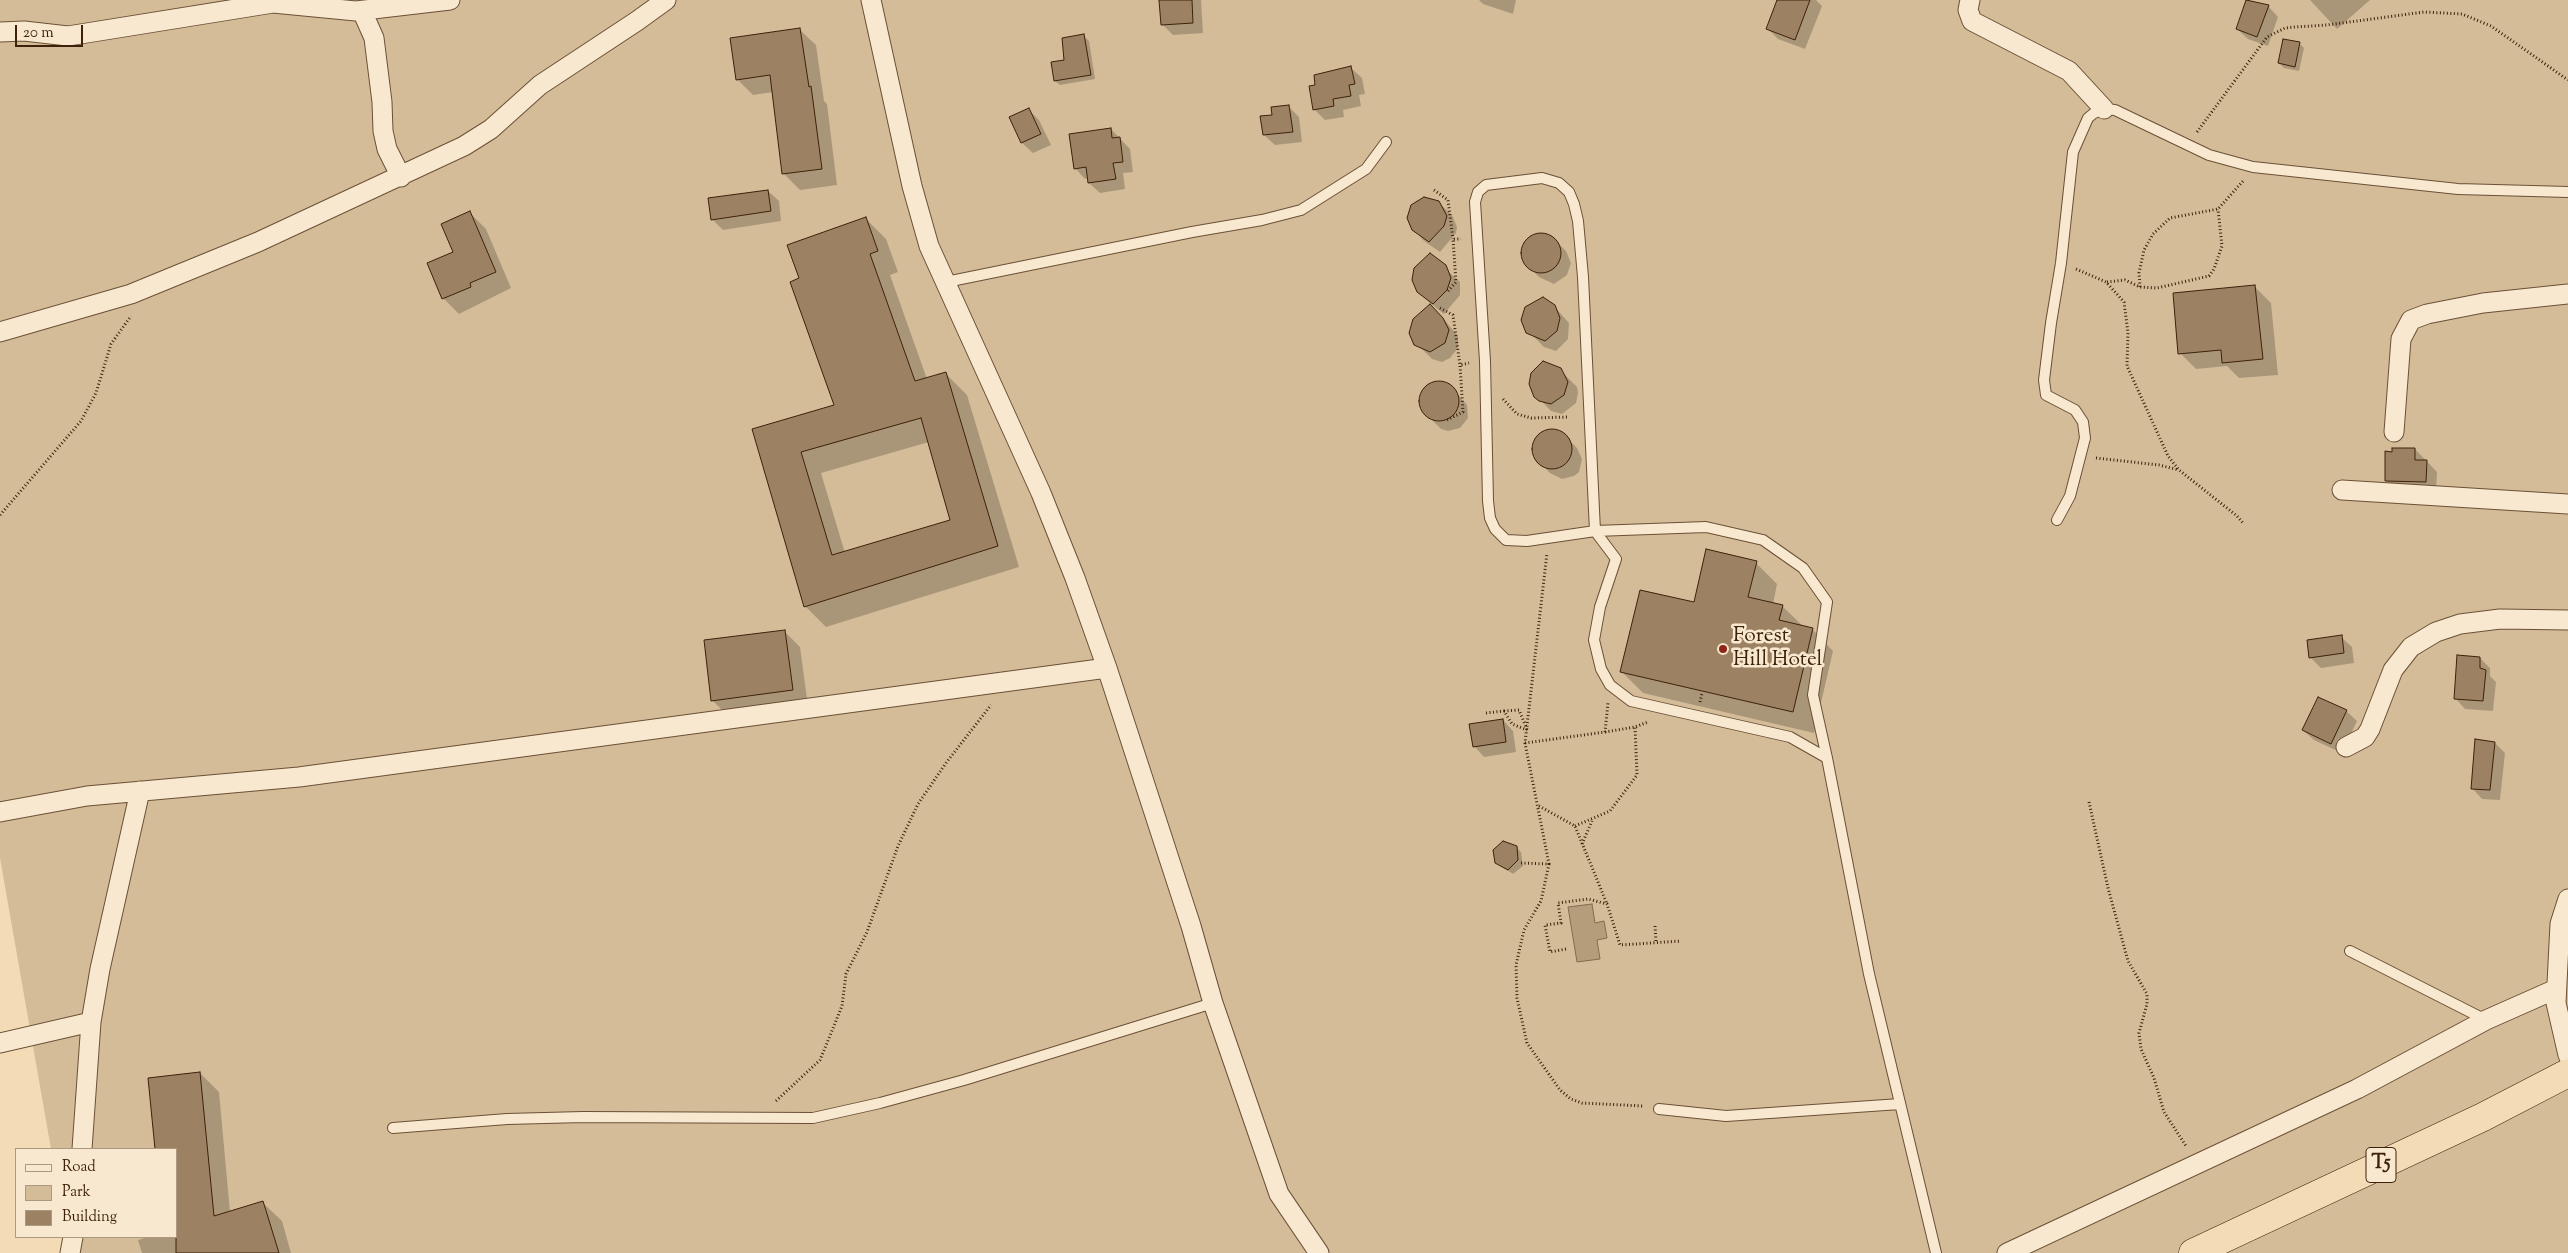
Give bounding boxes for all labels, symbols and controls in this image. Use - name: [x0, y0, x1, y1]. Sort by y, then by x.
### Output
- scale bar: [18, 15, 85, 47]
- text: 20 m: [23, 23, 54, 44]
- place label: Forest Hill Hotel: [1733, 624, 1822, 674]
- marker: Forest Hill Hotel: [1717, 643, 1729, 655]
- legend: [15, 1148, 178, 1238]
- road number: T5: [2366, 1148, 2396, 1182]
- text: Road: [62, 1157, 96, 1178]
- text: Park: [62, 1182, 91, 1203]
- text: Building: [62, 1207, 117, 1228]

